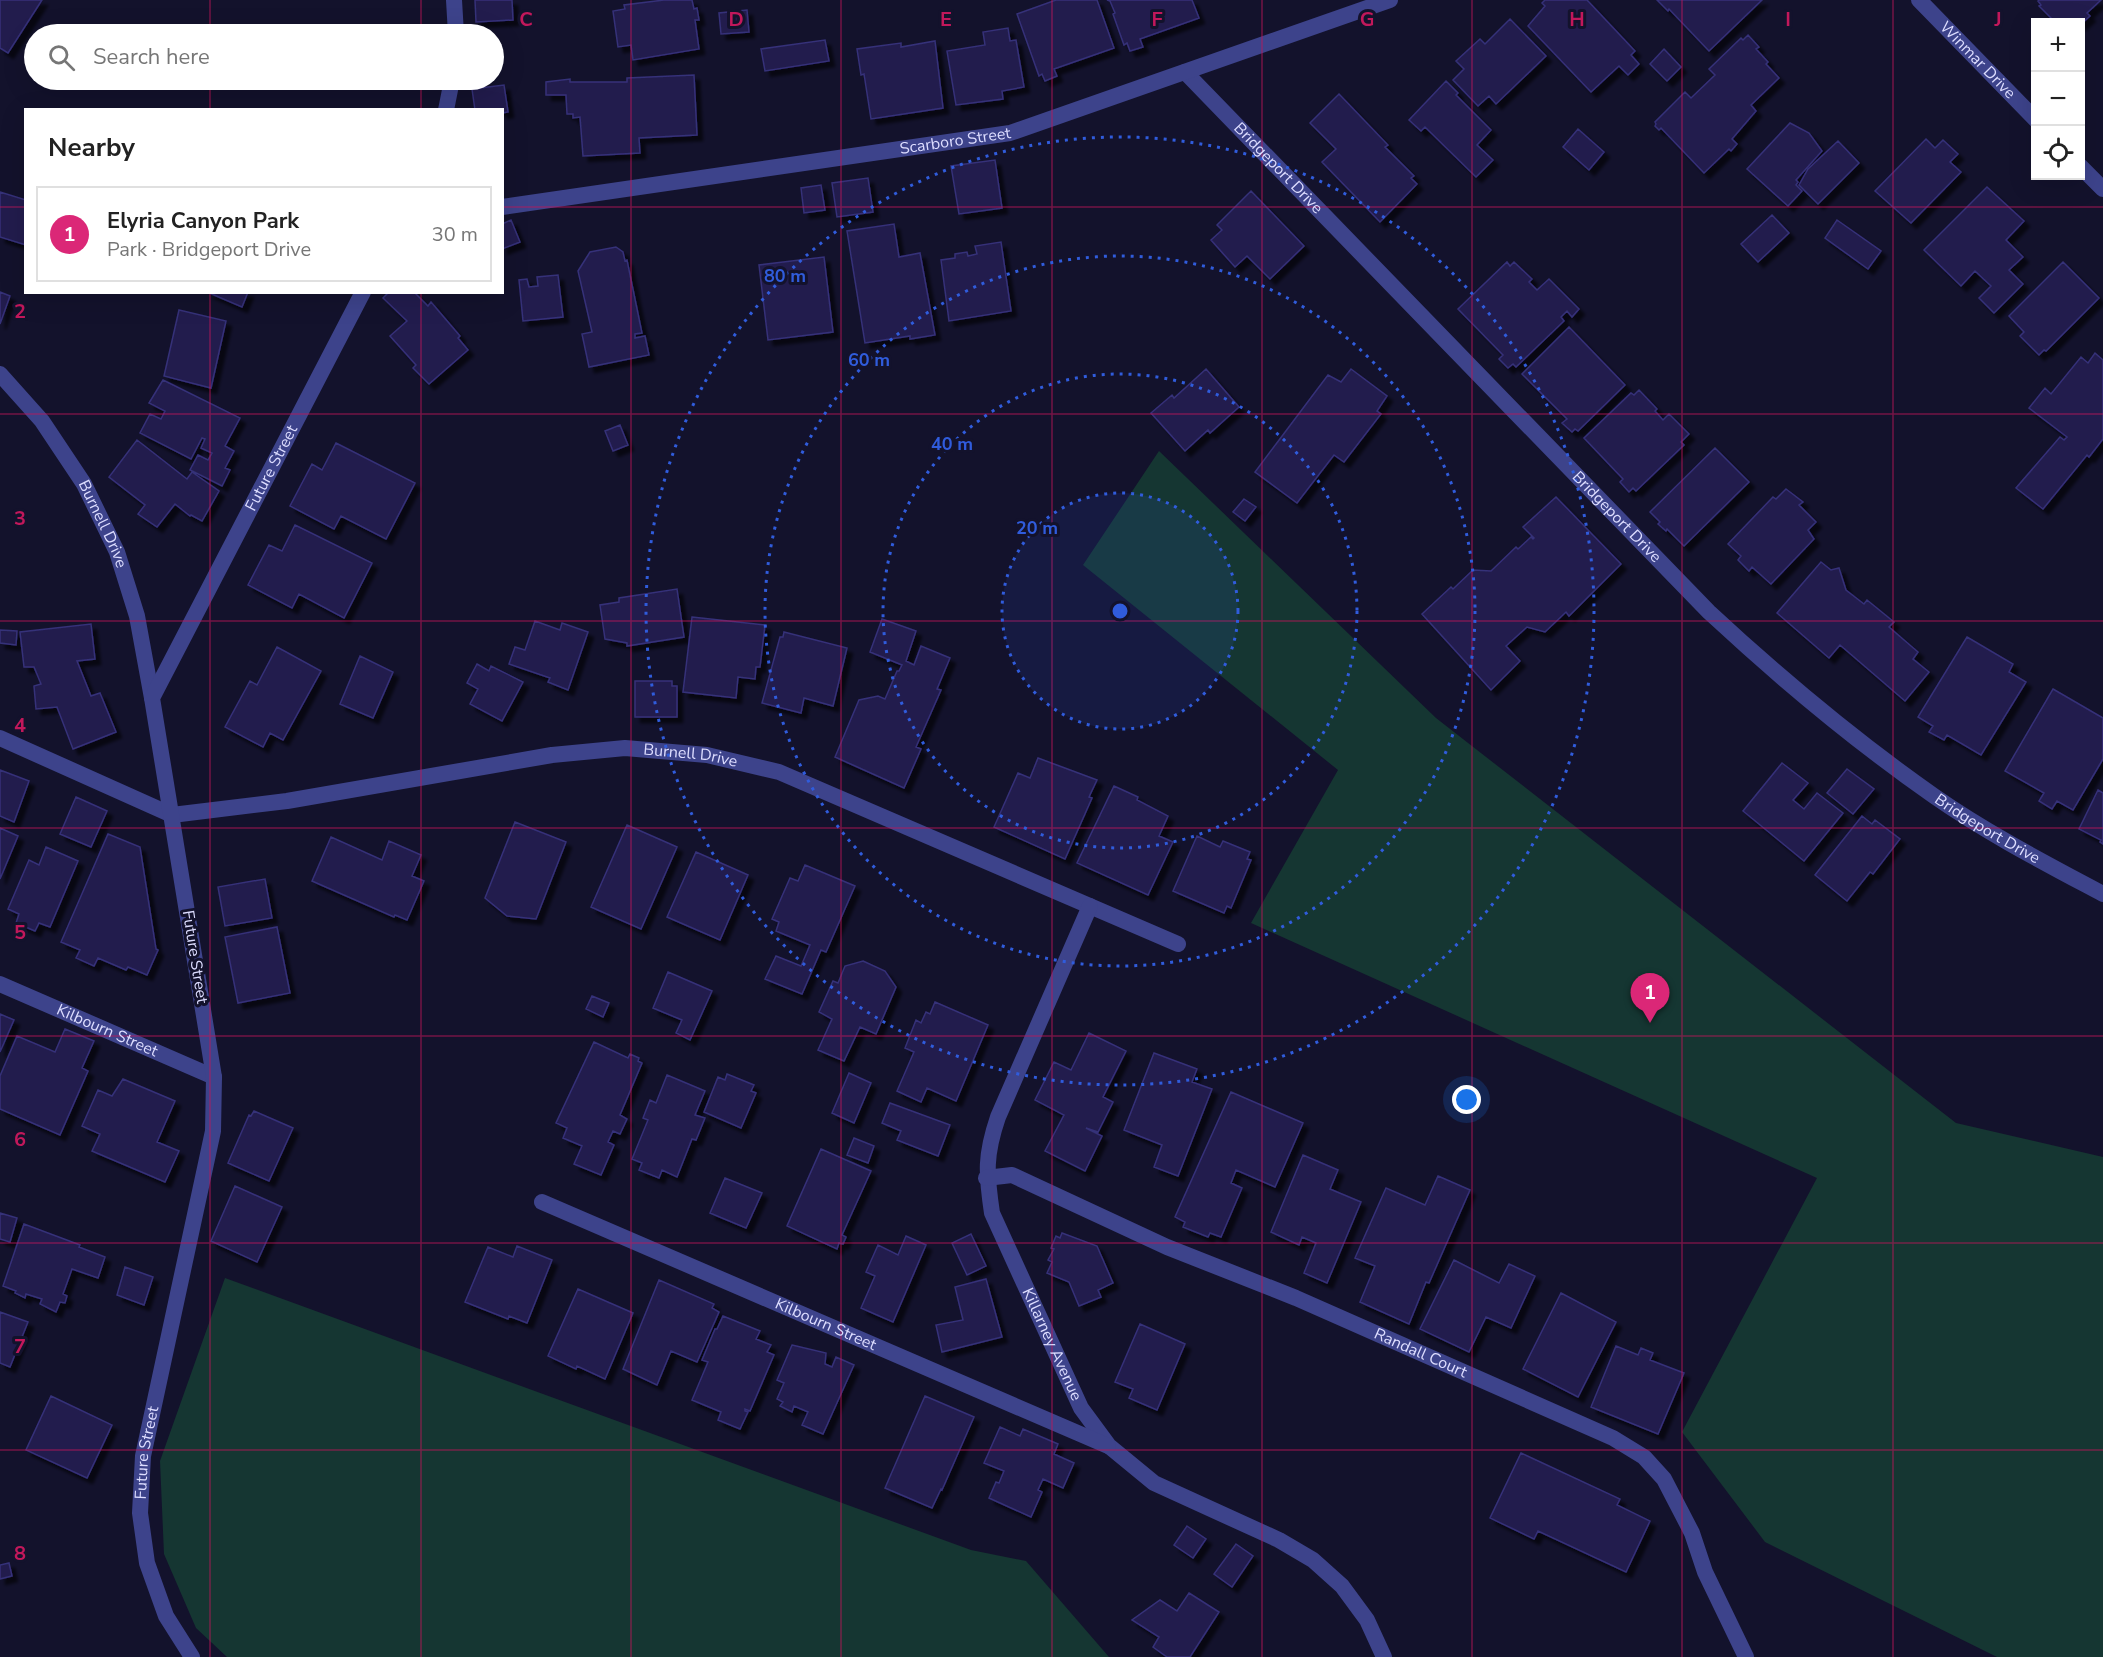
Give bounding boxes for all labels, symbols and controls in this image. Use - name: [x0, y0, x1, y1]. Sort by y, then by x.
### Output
- text: C: [519, 6, 533, 33]
- text: D: [728, 6, 744, 33]
- text: E: [940, 6, 952, 33]
- text: F: [1151, 6, 1163, 33]
- text: G: [1360, 6, 1374, 33]
- text: H: [1569, 6, 1585, 33]
- text: I: [1785, 6, 1791, 33]
- text: J: [1993, 6, 2002, 33]
- street label: Winmar Drive: [1935, 17, 2021, 104]
- map controls: [2031, 18, 2085, 180]
- button: +: [2031, 18, 2085, 72]
- search box: [24, 24, 504, 90]
- icon: search: [45, 41, 78, 74]
- text: Search here: [93, 42, 210, 72]
- button: −: [2031, 72, 2085, 126]
- street label: Bridgeport Drive: [1229, 118, 1328, 219]
- street label: Scarboro Street: [898, 122, 1013, 160]
- button: locate: [2031, 126, 2085, 180]
- text: Nearby: [48, 130, 135, 165]
- text: Elyria Canyon Park: [107, 206, 299, 236]
- text: 1: [64, 221, 76, 248]
- text: 30 m: [432, 221, 478, 248]
- text: Park · Bridgeport Drive: [107, 236, 311, 263]
- text: 80 m: [764, 264, 806, 288]
- text: 2: [14, 298, 26, 325]
- text: 60 m: [848, 348, 890, 372]
- street label: Future Street: [240, 421, 303, 515]
- text: 40 m: [931, 432, 973, 456]
- street label: Bridgeport Drive: [1567, 466, 1666, 568]
- street label: Burnell Drive: [73, 476, 132, 571]
- text: 3: [14, 505, 26, 532]
- text: 20 m: [1016, 516, 1058, 540]
- centre of rings: [1110, 601, 1130, 621]
- text: 4: [14, 712, 26, 739]
- street label: Burnell Drive: [642, 739, 740, 773]
- street label: Bridgeport Drive: [1930, 789, 2044, 869]
- street label: Future Street: [177, 909, 213, 1006]
- text: 5: [14, 919, 26, 946]
- pin: 1: [1630, 974, 1670, 1023]
- street label: Kilbourn Street: [53, 999, 162, 1062]
- your location: [1452, 1085, 1481, 1114]
- text: 6: [14, 1126, 26, 1153]
- street label: Killarney Avenue: [1017, 1284, 1087, 1404]
- street label: Kilbourn Street: [772, 1293, 880, 1356]
- street label: Randall Court: [1371, 1323, 1471, 1383]
- text: 7: [14, 1333, 26, 1360]
- street label: Future Street: [130, 1404, 165, 1500]
- text: 8: [14, 1540, 26, 1567]

